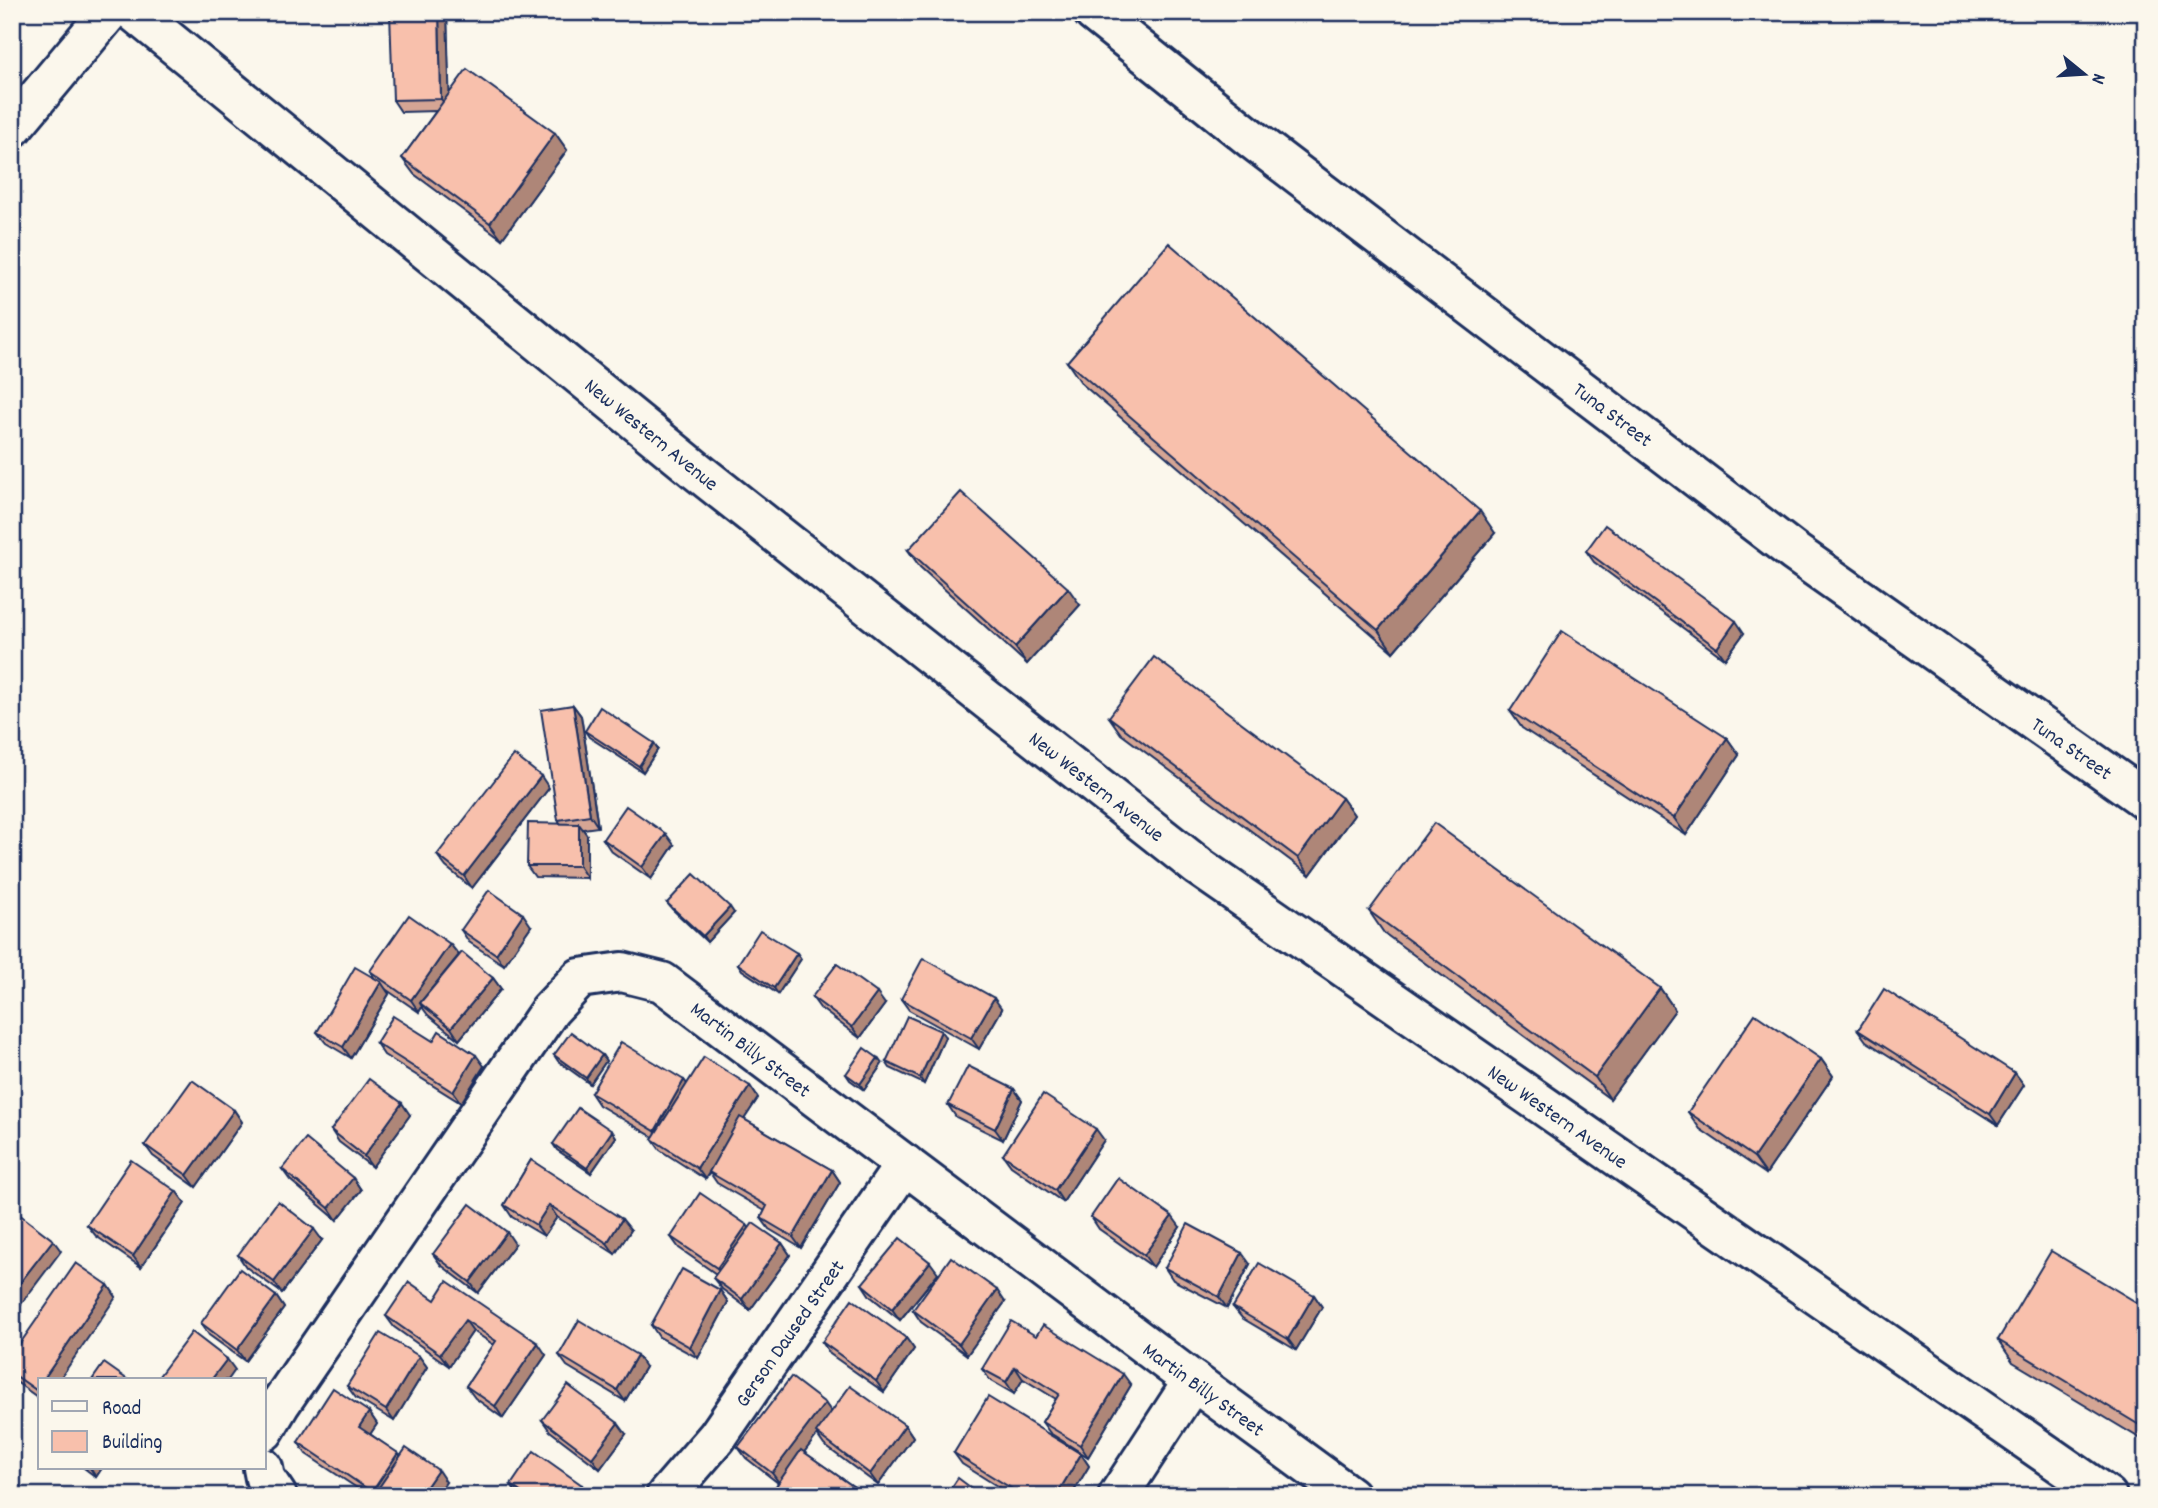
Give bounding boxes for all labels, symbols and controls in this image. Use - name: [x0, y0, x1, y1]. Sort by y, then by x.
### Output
- north arrow: [2050, 38, 2120, 108]
- text: N: [2083, 70, 2111, 87]
- street label: New Western Avenue: [577, 373, 724, 500]
- street label: Tuna Street: [1565, 376, 1657, 456]
- street label: Tuna Street: [2024, 712, 2117, 790]
- street label: New Western Avenue: [1021, 726, 1169, 851]
- street label: Martin Billy Street: [683, 996, 816, 1107]
- street label: New Western Avenue: [1480, 1059, 1632, 1178]
- street label: Gerson Daused Street: [729, 1255, 854, 1415]
- street label: Martin Billy Street: [1135, 1337, 1270, 1446]
- legend: [38, 1378, 266, 1470]
- text: Road: [102, 1395, 141, 1425]
- text: Building: [102, 1429, 162, 1459]

